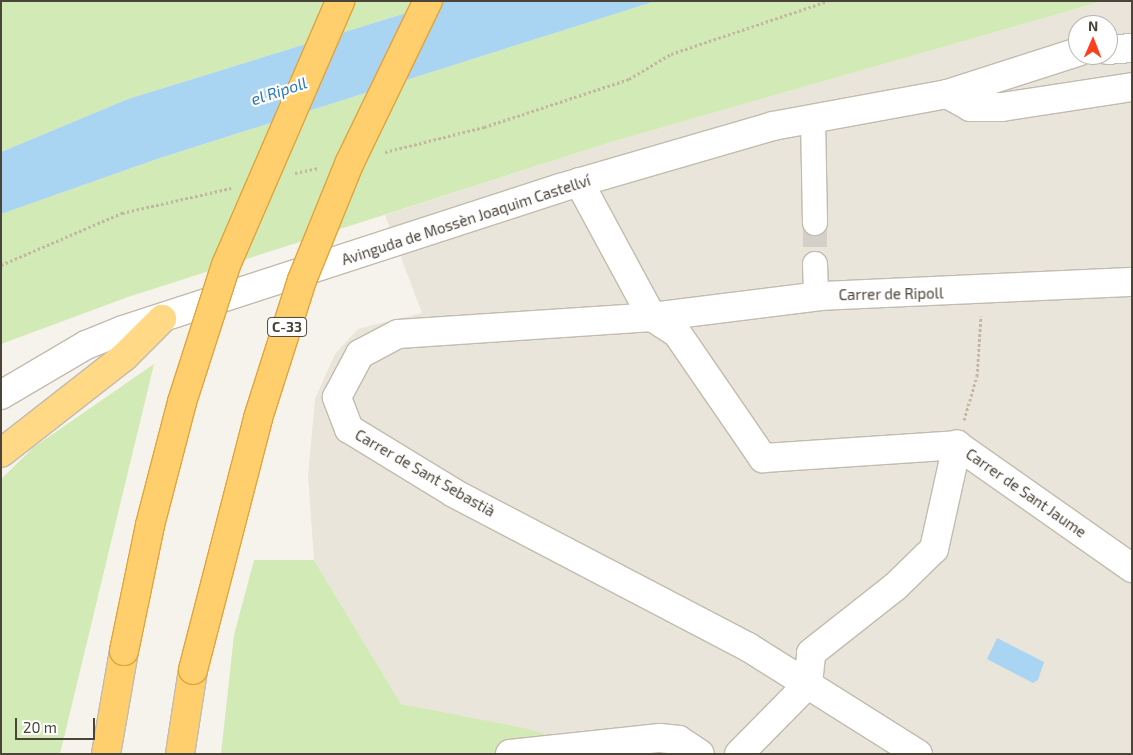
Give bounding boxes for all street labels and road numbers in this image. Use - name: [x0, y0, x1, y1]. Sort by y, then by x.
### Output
- street label: Avinguda de Mossèn Joaquim Castellví: [339, 171, 593, 269]
- street label: Carrer de Ripoll: [838, 284, 944, 304]
- road number: C-33: [267, 316, 307, 338]
- street label: Carrer de Sant Sebastià: [352, 425, 498, 521]
- street label: Carrer de Sant Jaume: [962, 444, 1090, 542]

